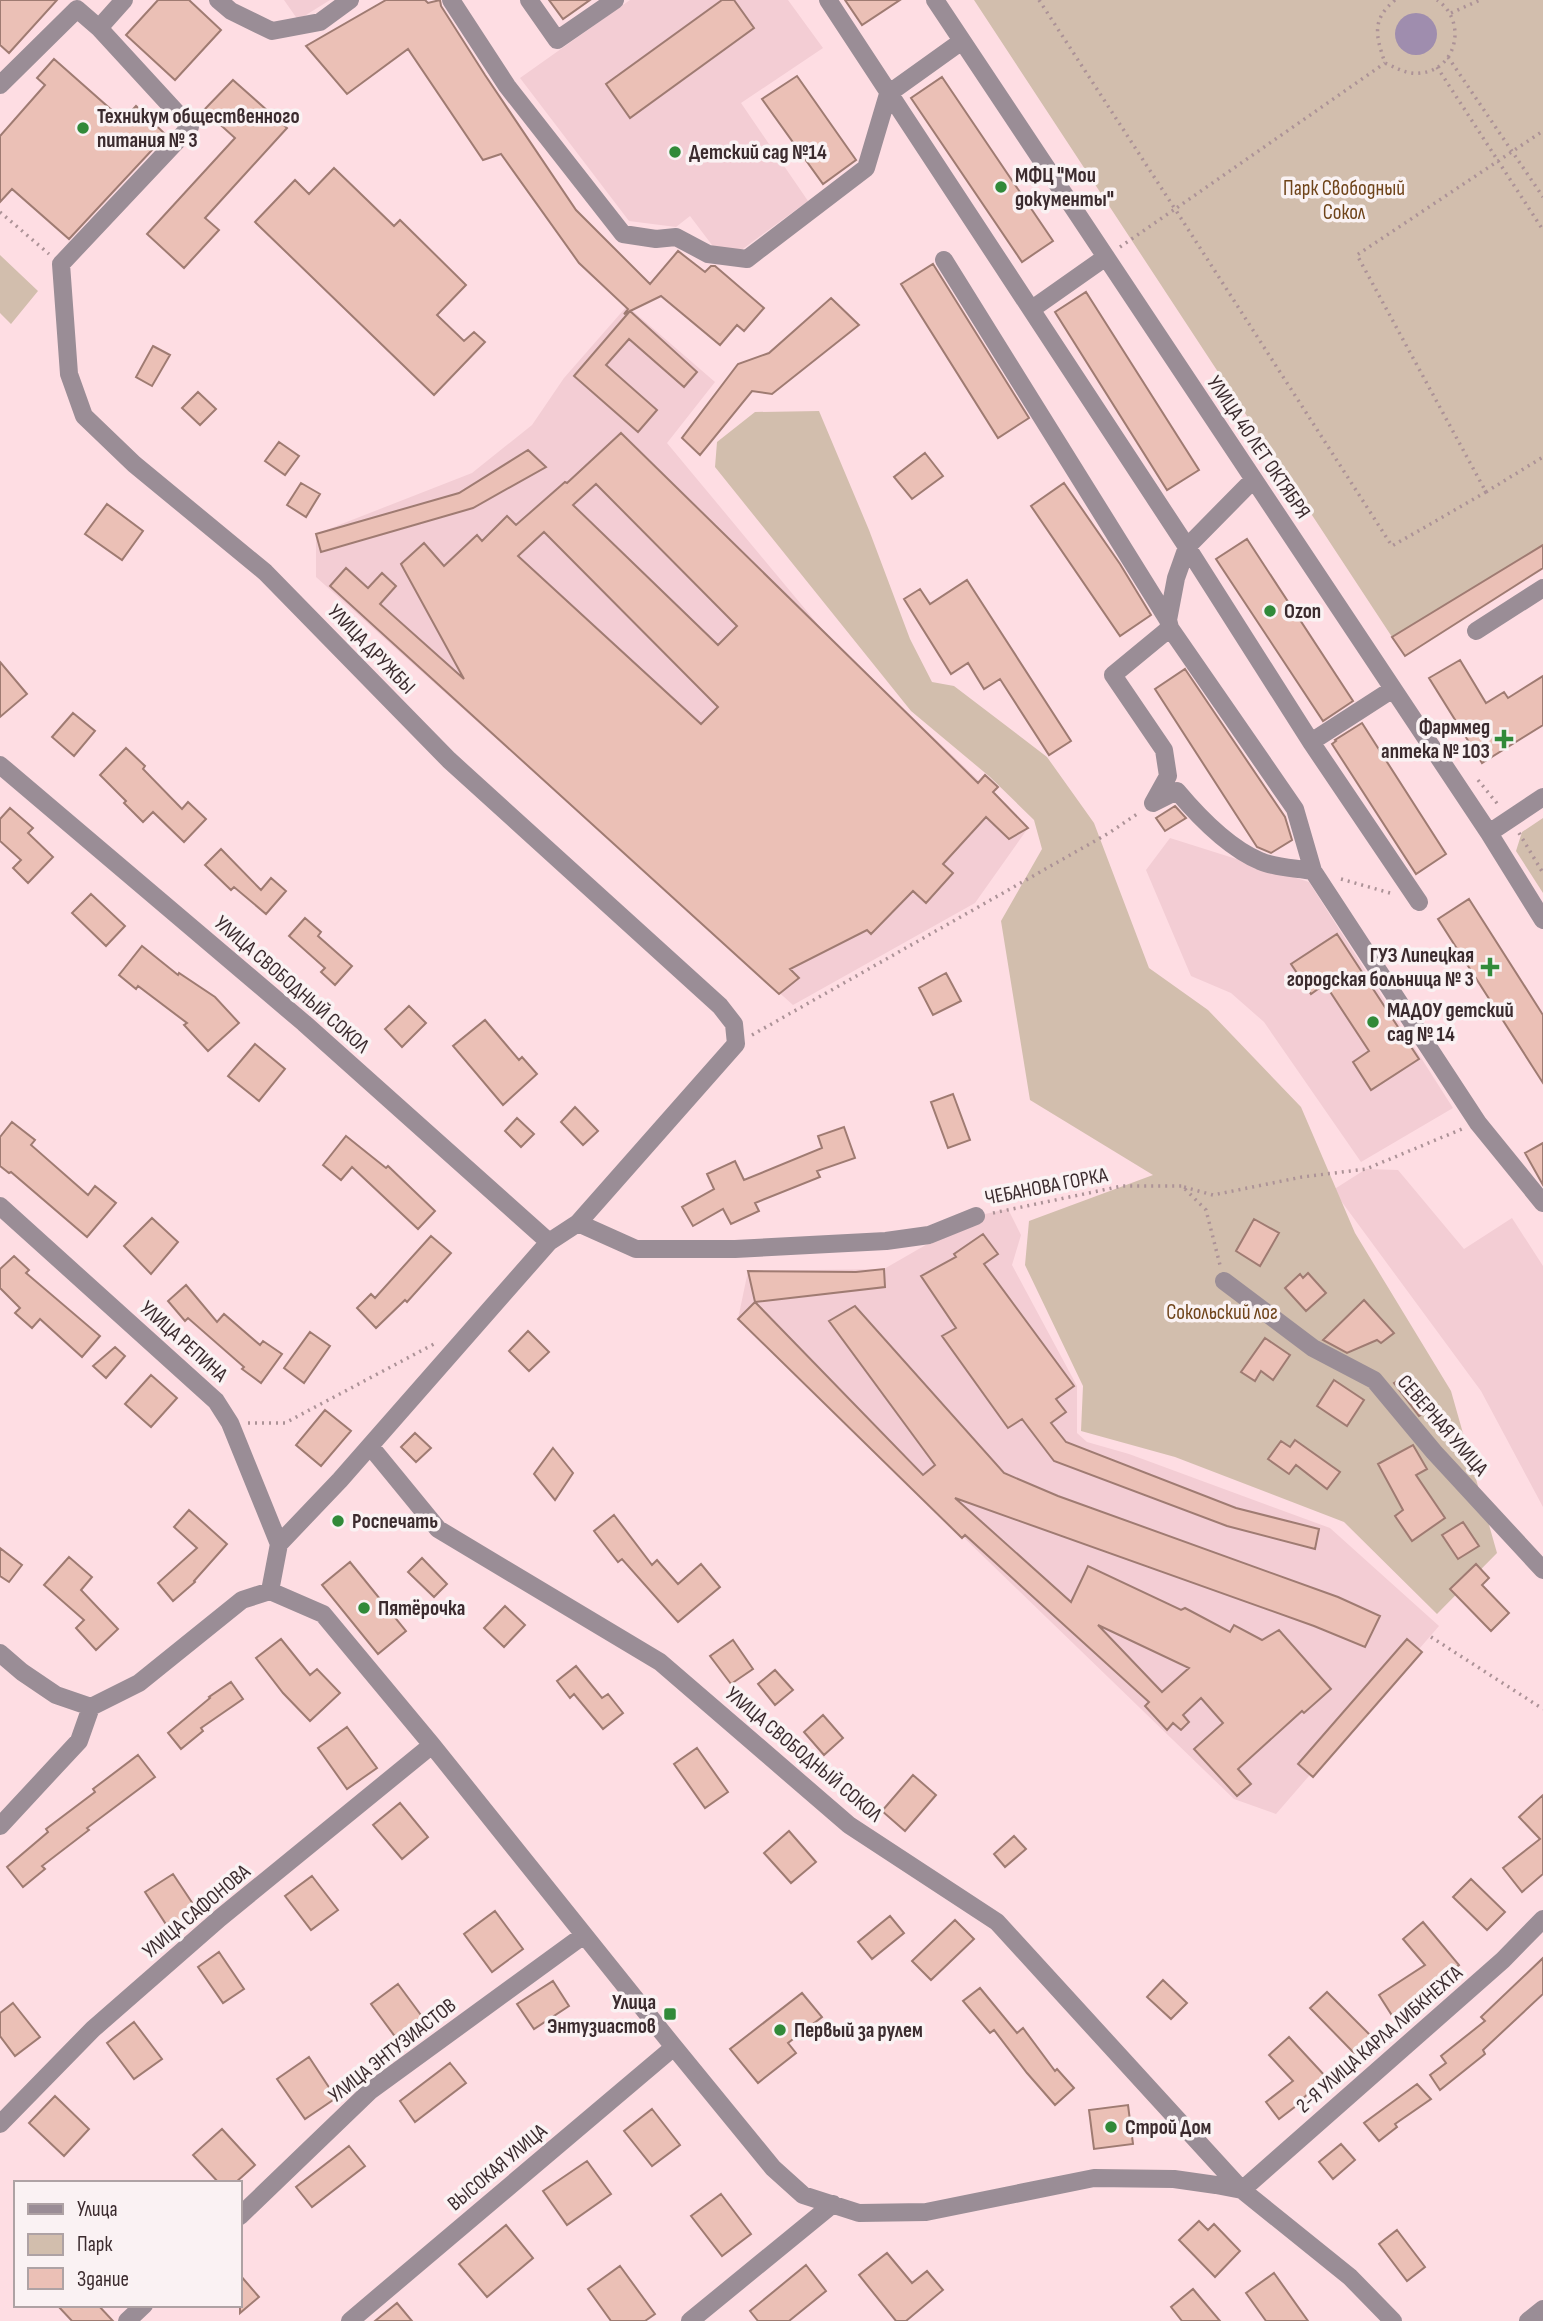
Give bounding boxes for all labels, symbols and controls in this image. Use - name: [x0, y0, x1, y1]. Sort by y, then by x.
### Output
- place label: Техникум общественного питания № 3: [97, 104, 300, 153]
- marker: Техникум общественного питания № 3: [75, 120, 91, 136]
- place label: Детский сад №14: [689, 140, 827, 165]
- marker: Детский сад №14: [667, 144, 683, 160]
- place label: МФЦ "Мои документы": [1015, 163, 1114, 212]
- park label: Парк Свободный Сокол: [1283, 176, 1405, 225]
- marker: МФЦ "Мои документы": [993, 179, 1009, 195]
- street label: УЛИЦА 40 ЛЕТ ОКТЯБРЯ: [1202, 371, 1316, 523]
- street label: УЛИЦА ДРУЖБЫ: [323, 599, 420, 699]
- place label: Ozon: [1284, 599, 1321, 624]
- marker: Ozon: [1262, 603, 1278, 619]
- place label: Фарммед аптека № 103: [1381, 715, 1490, 764]
- marker: Фарммед аптека № 103: [1496, 731, 1512, 747]
- street label: УЛИЦА СВОБОДНЫЙ СОКОЛ: [209, 910, 374, 1058]
- place label: ГУЗ Липецкая городская больница № 3: [1287, 943, 1474, 992]
- marker: ГУЗ Липецкая городская больница № 3: [1480, 957, 1500, 977]
- place label: МАДОУ детский сад № 14: [1387, 998, 1514, 1047]
- marker: МАДОУ детский сад № 14: [1365, 1014, 1381, 1030]
- street label: ЧЕБАНОВА ГОРКА: [983, 1162, 1111, 1211]
- street label: УЛИЦА РЕПИНА: [135, 1296, 233, 1388]
- park label: Сокольский лог: [1166, 1300, 1278, 1325]
- street label: СЕВЕРНАЯ УЛИЦА: [1392, 1370, 1494, 1482]
- place label: Роспечать: [352, 1509, 438, 1534]
- marker: Роспечать: [330, 1513, 346, 1529]
- place label: Пятёрочка: [378, 1596, 465, 1621]
- marker: Пятёрочка: [356, 1600, 372, 1616]
- street label: УЛИЦА СВОБОДНЫЙ СОКОЛ: [720, 1682, 887, 1827]
- street label: УЛИЦА САФОНОВА: [137, 1859, 256, 1964]
- street label: 2-Я УЛИЦА КАРЛА ЛИБКНЕХТА: [1291, 1960, 1468, 2118]
- place label: Улица Энтузиастов: [547, 1990, 656, 2039]
- street label: УЛИЦА ЭНТУЗИАСТОВ: [324, 1993, 461, 2108]
- marker: Улица Энтузиастов: [662, 2006, 678, 2022]
- place label: Первый за рулем: [794, 2018, 923, 2043]
- marker: Первый за рулем: [772, 2022, 788, 2038]
- place label: Строй Дом: [1125, 2115, 1211, 2140]
- street label: ВЫСОКАЯ УЛИЦА: [443, 2118, 553, 2216]
- marker: Строй Дом: [1103, 2119, 1119, 2135]
- legend: [14, 2181, 242, 2307]
- text: Улица: [77, 2197, 118, 2222]
- text: Парк: [77, 2232, 112, 2257]
- text: Здание: [77, 2267, 129, 2292]

